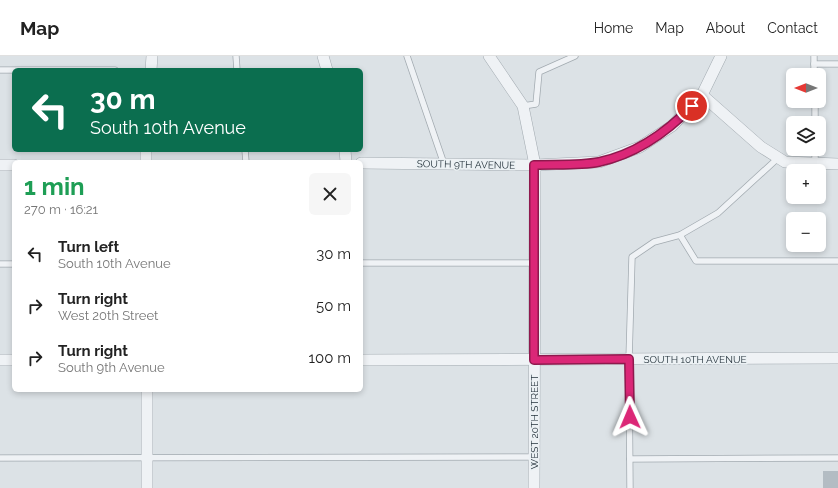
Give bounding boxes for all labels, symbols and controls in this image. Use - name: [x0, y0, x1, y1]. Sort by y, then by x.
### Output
- text: Map: [20, 17, 59, 39]
- text: Home: [594, 20, 633, 36]
- text: Map: [655, 20, 684, 36]
- text: About: [706, 20, 745, 36]
- text: Contact: [767, 20, 818, 36]
- north arrow: [786, 68, 826, 108]
- map controls: [786, 68, 826, 252]
- text: 30 m: [90, 83, 156, 116]
- icon: left: [24, 84, 76, 136]
- pin: [675, 89, 709, 123]
- icon: arrive: [681, 95, 703, 117]
- button: layers: [786, 116, 826, 156]
- text: South 10th Avenue: [90, 117, 246, 138]
- street label: SOUTH 9TH AVENUE: [417, 158, 515, 171]
- button: +: [786, 164, 826, 204]
- text: 1 min: [24, 172, 85, 201]
- button: close: [309, 173, 351, 215]
- text: 270 m · 16:21: [24, 202, 98, 217]
- button: −: [786, 212, 826, 252]
- text: Turn left: [58, 238, 119, 256]
- icon: left: [24, 243, 46, 265]
- text: 30 m: [316, 245, 351, 263]
- text: South 10th Avenue: [58, 256, 171, 271]
- text: Turn right: [58, 290, 128, 308]
- icon: right: [24, 295, 46, 317]
- text: 50 m: [316, 297, 351, 315]
- text: West 20th Street: [58, 308, 158, 323]
- text: Turn right: [58, 342, 128, 360]
- icon: right: [24, 347, 46, 369]
- text: 100 m: [309, 349, 351, 367]
- street label: SOUTH 10TH AVENUE: [643, 354, 747, 365]
- text: South 9th Avenue: [58, 360, 165, 375]
- street label: WEST 20TH STREET: [529, 375, 540, 469]
- position arrow: [609, 396, 651, 438]

